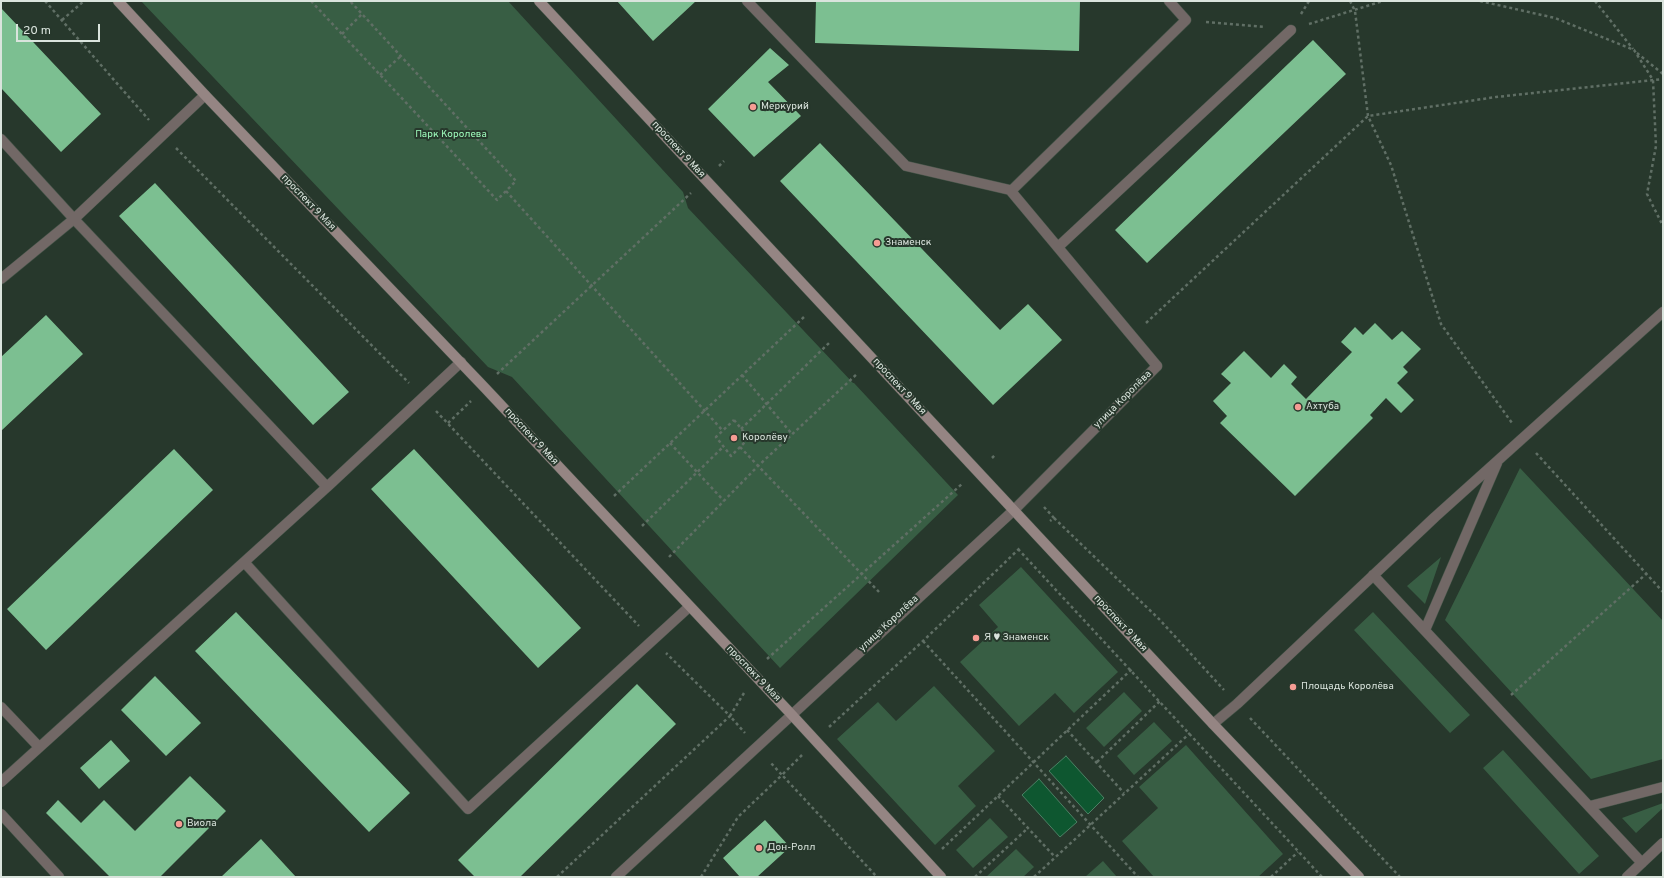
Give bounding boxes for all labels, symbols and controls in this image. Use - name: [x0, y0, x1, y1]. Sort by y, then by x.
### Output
- scale bar: [18, 16, 102, 42]
- text: 20 m: [23, 23, 51, 39]
- place label: Меркурий: [761, 101, 809, 113]
- marker: Меркурий: [748, 102, 758, 112]
- street label: проспект 9 Мая: [649, 119, 707, 181]
- park label: Парк Королева: [415, 129, 487, 141]
- street label: проспект 9 Мая: [278, 173, 338, 233]
- place label: Знаменск: [885, 237, 931, 249]
- marker: Знаменск: [872, 238, 882, 248]
- street label: проспект 9 Мая: [870, 356, 928, 418]
- street label: улица Королёва: [1092, 369, 1154, 431]
- place label: Ахтуба: [1306, 401, 1339, 413]
- marker: Ахтуба: [1293, 402, 1303, 412]
- street label: проспект 9 Мая: [502, 406, 560, 468]
- place label: Королёву: [742, 432, 788, 444]
- marker: Королёву: [729, 433, 739, 443]
- street label: улица Королёва: [857, 593, 921, 655]
- street label: проспект 9 Мая: [1091, 593, 1149, 655]
- place label: Я ♥ Знаменск: [984, 632, 1049, 644]
- marker: Я ♥ Знаменск: [971, 633, 981, 643]
- street label: проспект 9 Мая: [723, 644, 783, 704]
- place label: Площадь Королёва: [1301, 681, 1394, 693]
- marker: Площадь Королёва: [1288, 682, 1298, 692]
- place label: Виола: [187, 818, 217, 830]
- marker: Виола: [174, 819, 184, 829]
- place label: Дон-Ролл: [767, 842, 815, 854]
- marker: Дон-Ролл: [754, 843, 764, 853]

